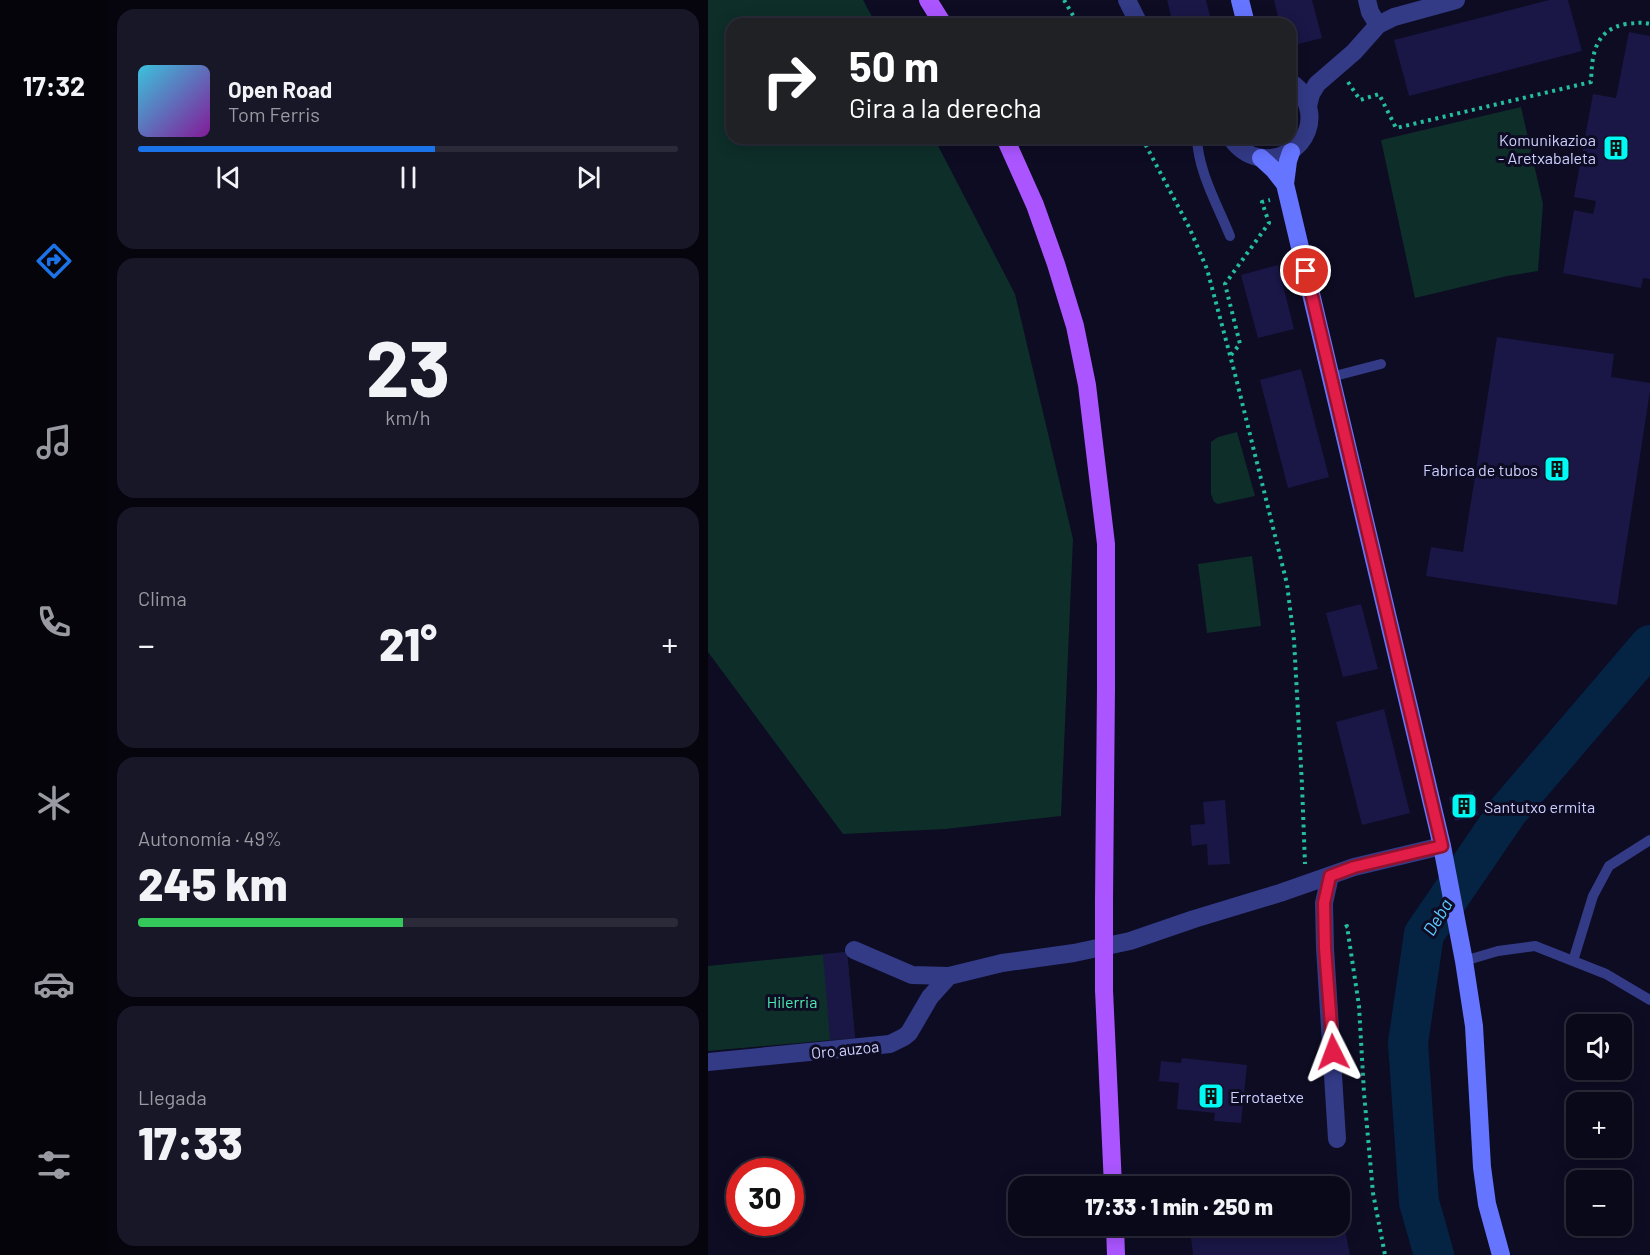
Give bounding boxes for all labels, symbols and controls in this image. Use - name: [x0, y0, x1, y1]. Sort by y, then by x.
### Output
- text: 50 m: [849, 40, 939, 90]
- icon: right: [750, 42, 828, 120]
- text: 17:32: [23, 69, 85, 101]
- text: Open Road: [228, 76, 332, 102]
- text: Gira a la derecha: [849, 91, 1042, 123]
- text: Tom Ferris: [228, 102, 320, 126]
- place label: Komunikazioa - Aretxabaleta: [1498, 130, 1596, 167]
- building icon: Komunikazioa - Aretxabaleta: [1601, 133, 1631, 163]
- icon: previous: [212, 161, 245, 194]
- icon: pause: [392, 161, 425, 194]
- icon: next: [572, 161, 605, 194]
- icon: directions: [33, 240, 75, 282]
- pin: [1280, 245, 1331, 296]
- icon: arrive: [1289, 254, 1322, 287]
- text: 23: [366, 319, 450, 413]
- text: km/h: [385, 405, 431, 429]
- icon: music: [33, 421, 75, 463]
- building icon: Fabrica de tubos: [1542, 454, 1572, 484]
- place label: Fabrica de tubos: [1423, 460, 1538, 479]
- text: Clima: [138, 586, 187, 610]
- icon: phone: [33, 601, 75, 643]
- text: 21°: [379, 616, 437, 670]
- text: −: [138, 624, 155, 664]
- text: +: [661, 624, 678, 664]
- icon: climate: [33, 782, 75, 824]
- building icon: Santutxo ermita: [1449, 791, 1479, 821]
- place label: Santutxo ermita: [1484, 797, 1595, 816]
- text: Autonomía · 49%: [138, 826, 282, 850]
- text: 245 km: [138, 856, 288, 910]
- water label: Deba: [1417, 895, 1457, 939]
- icon: car: [33, 963, 75, 1005]
- park label: Hilerria: [767, 992, 817, 1011]
- map controls: [1566, 1014, 1632, 1236]
- button: sound: [1566, 1014, 1632, 1080]
- position arrow: [1301, 1020, 1365, 1084]
- street label: Oro auzoa: [810, 1036, 880, 1062]
- building icon: Errotaetxe: [1196, 1081, 1226, 1111]
- text: Llegada: [138, 1085, 207, 1109]
- place label: Errotaetxe: [1230, 1087, 1304, 1106]
- button: +: [1566, 1092, 1632, 1158]
- text: 17:33: [138, 1115, 243, 1169]
- icon: filters: [33, 1144, 75, 1186]
- speed limit sign: 30: [726, 1158, 804, 1236]
- button: −: [1566, 1170, 1632, 1236]
- text: 17:33 · 1 min · 250 m: [1085, 1193, 1273, 1219]

